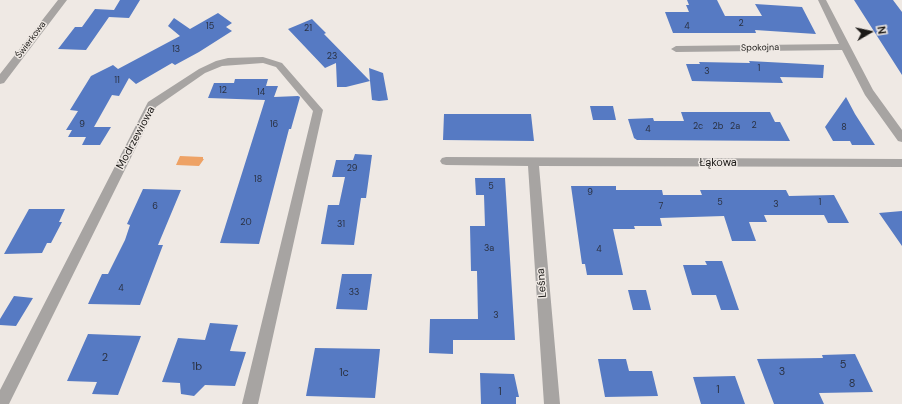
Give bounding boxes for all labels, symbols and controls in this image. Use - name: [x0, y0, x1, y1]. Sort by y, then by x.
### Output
- north arrow: [850, 12, 890, 52]
- street label: Świerkowa: [14, 19, 48, 61]
- house number: 2: [738, 19, 744, 29]
- house number: 15: [206, 22, 214, 32]
- house number: 4: [684, 22, 690, 32]
- house number: 21: [304, 24, 312, 34]
- text: N: [874, 25, 889, 35]
- street label: Spokojna: [741, 42, 779, 54]
- house number: 13: [172, 45, 180, 55]
- house number: 23: [327, 52, 337, 62]
- house number: 1: [758, 64, 760, 74]
- house number: 3: [704, 67, 710, 77]
- house number: 11: [114, 76, 120, 86]
- house number: 12: [219, 86, 227, 96]
- house number: 14: [257, 88, 265, 98]
- street label: Modrzewiowa: [114, 104, 158, 172]
- house number: 9: [79, 120, 85, 130]
- house number: 16: [270, 120, 278, 130]
- house number: 2: [751, 121, 757, 131]
- house number: 2c: [693, 122, 703, 132]
- house number: 2b: [713, 122, 723, 132]
- house number: 2a: [730, 122, 740, 132]
- house number: 8: [841, 123, 847, 133]
- house number: 4: [645, 125, 651, 135]
- street label: Łąkowa: [699, 156, 737, 170]
- house number: 29: [347, 164, 357, 174]
- house number: 18: [254, 175, 262, 185]
- house number: 5: [488, 182, 494, 192]
- house number: 9: [587, 188, 593, 198]
- house number: 5: [717, 198, 723, 208]
- house number: 1: [819, 198, 821, 208]
- house number: 3: [773, 200, 779, 210]
- house number: 6: [152, 202, 158, 212]
- house number: 7: [659, 202, 663, 212]
- house number: 20: [240, 218, 252, 228]
- house number: 31: [337, 220, 345, 230]
- house number: 3a: [484, 244, 494, 254]
- house number: 4: [596, 245, 602, 255]
- street label: Leśna: [534, 268, 550, 298]
- house number: 4: [118, 284, 124, 294]
- house number: 33: [349, 288, 359, 298]
- house number: 3: [493, 311, 499, 321]
- house number: 2: [102, 351, 108, 365]
- house number: 5: [840, 358, 846, 372]
- house number: 1b: [192, 360, 202, 374]
- house number: 3: [779, 365, 785, 379]
- house number: 1c: [339, 366, 349, 380]
- house number: 8: [849, 377, 855, 391]
- house number: 1: [716, 383, 720, 397]
- house number: 1: [498, 385, 502, 399]

